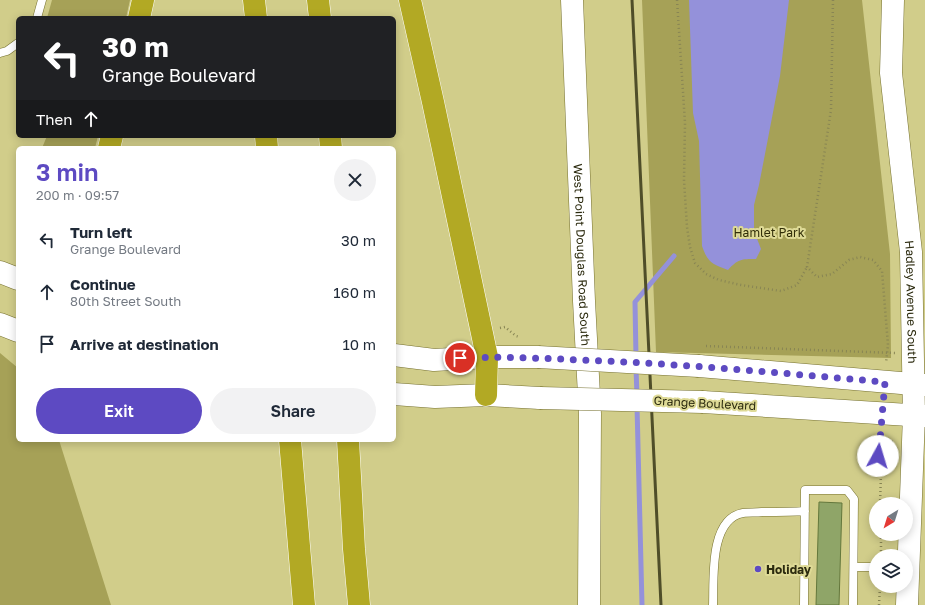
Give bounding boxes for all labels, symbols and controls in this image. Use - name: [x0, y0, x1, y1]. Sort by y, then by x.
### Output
- text: 30 m: [102, 30, 169, 63]
- icon: left: [36, 32, 88, 84]
- text: Grange Boulevard: [102, 64, 256, 86]
- icon: ahead: [80, 108, 102, 130]
- text: Then: [36, 110, 72, 128]
- text: 3 min: [36, 157, 99, 186]
- button: close: [334, 159, 376, 201]
- street label: West Point Douglas Road South: [571, 163, 594, 346]
- text: 200 m · 09:57: [36, 187, 119, 203]
- text: Turn left: [70, 223, 132, 241]
- park label: Hamlet Park: [734, 225, 805, 240]
- icon: left: [36, 229, 58, 251]
- text: 30 m: [341, 231, 376, 249]
- street label: Hadley Avenue South: [902, 239, 921, 364]
- text: Grange Boulevard: [70, 241, 181, 257]
- text: Continue: [70, 275, 136, 293]
- icon: ahead: [36, 281, 58, 303]
- text: 160 m: [333, 283, 376, 301]
- text: 80th Street South: [70, 293, 181, 309]
- icon: arrive: [36, 333, 58, 355]
- text: Arrive at destination: [70, 335, 219, 353]
- text: 10 m: [342, 335, 376, 353]
- pin: [443, 341, 477, 375]
- icon: arrive: [449, 347, 471, 369]
- button: Exit: [36, 388, 202, 434]
- button: Share: [210, 388, 376, 434]
- street label: Grange Boulevard: [653, 393, 757, 413]
- position arrow: [857, 435, 899, 477]
- north arrow: [869, 497, 913, 541]
- map controls: [869, 497, 913, 593]
- button: layers: [869, 549, 913, 593]
- place label: Holiday: [766, 562, 812, 577]
- marker: Holiday: [753, 564, 763, 574]

